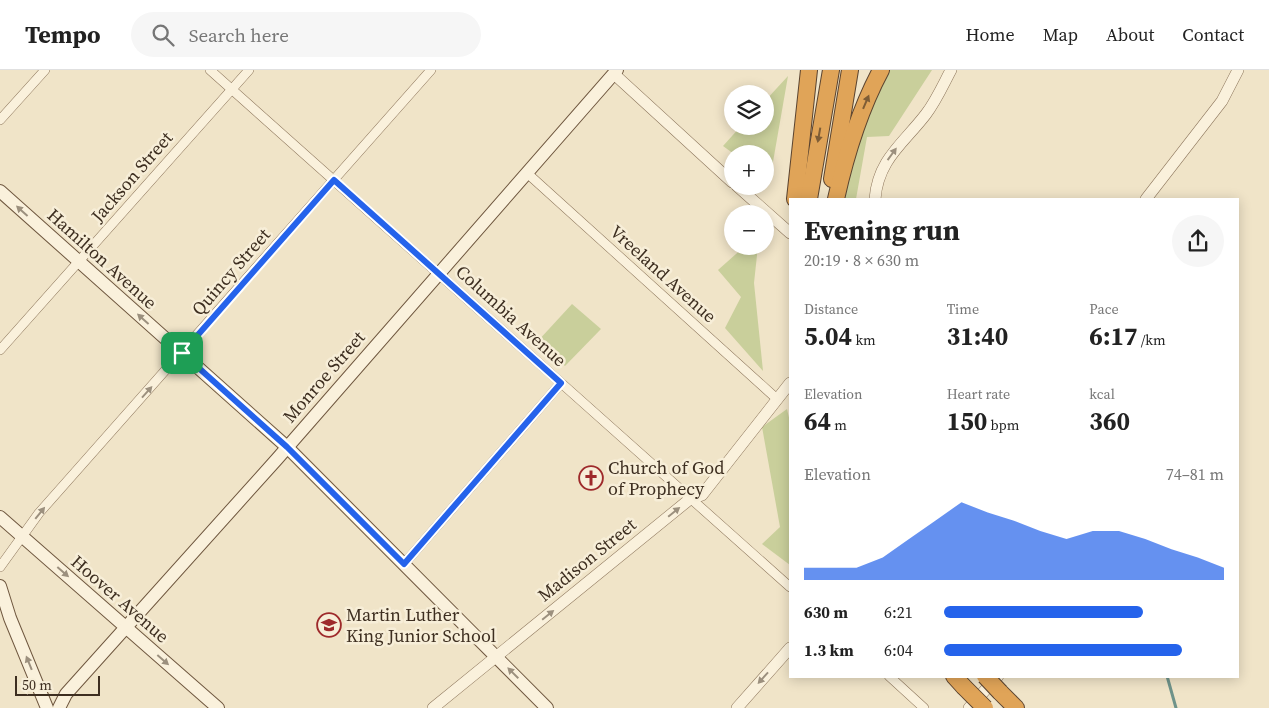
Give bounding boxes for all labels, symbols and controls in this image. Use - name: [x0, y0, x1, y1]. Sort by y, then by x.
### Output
- search box: [131, 12, 481, 57]
- text: Tempo: [25, 18, 101, 51]
- icon: search: [149, 21, 177, 49]
- text: Search here: [189, 22, 289, 48]
- text: Home: [966, 22, 1015, 47]
- text: Map: [1043, 22, 1078, 47]
- text: About: [1106, 22, 1154, 47]
- text: Contact: [1182, 22, 1244, 47]
- map controls: [724, 85, 774, 255]
- button: layers: [724, 85, 774, 135]
- one-way arrow: [862, 95, 870, 109]
- street label: Jackson Street: [84, 126, 178, 228]
- one-way arrow: [815, 128, 823, 144]
- button: +: [724, 145, 774, 195]
- one-way arrow: [887, 147, 897, 161]
- street label: Hamilton Avenue: [42, 203, 163, 315]
- one-way arrow: [16, 205, 28, 217]
- button: −: [724, 205, 774, 255]
- text: Evening run: [804, 211, 960, 249]
- button: share: [1172, 215, 1224, 267]
- street label: Vreeland Avenue: [605, 219, 722, 328]
- street label: Quincy Street: [186, 223, 276, 321]
- text: 20:19 · 8 × 630 m: [804, 249, 919, 271]
- street label: Columbia Avenue: [451, 259, 572, 372]
- text: Distance: [804, 299, 858, 319]
- text: Time: [947, 299, 979, 319]
- text: Pace: [1089, 299, 1119, 319]
- one-way arrow: [138, 313, 150, 325]
- text: 5.04: [804, 319, 852, 353]
- text: 31:40: [947, 319, 1008, 353]
- text: 6:17: [1089, 319, 1137, 353]
- street label: Monroe Street: [277, 325, 371, 428]
- text: km: [852, 330, 876, 350]
- text: /km: [1137, 330, 1166, 350]
- pin: [161, 332, 203, 374]
- icon: arrive: [168, 339, 196, 367]
- text: Elevation: [804, 384, 862, 404]
- text: Heart rate: [947, 384, 1010, 404]
- text: kcal: [1089, 384, 1115, 404]
- one-way arrow: [141, 386, 153, 398]
- text: 64: [804, 404, 831, 438]
- text: 150: [947, 404, 987, 438]
- text: 360: [1089, 404, 1130, 438]
- text: m: [831, 415, 847, 435]
- text: bpm: [987, 415, 1019, 435]
- place label: Church of God of Prophecy: [608, 455, 724, 501]
- text: Elevation: [804, 463, 871, 485]
- text: 74–81 m: [1166, 463, 1224, 485]
- church icon: Church of God of Prophecy: [578, 465, 604, 491]
- one-way arrow: [34, 507, 45, 520]
- one-way arrow: [668, 507, 680, 518]
- street label: Madison Street: [532, 512, 641, 607]
- street label: Hoover Avenue: [66, 549, 175, 648]
- one-way arrow: [57, 566, 69, 578]
- text: 630 m: [804, 601, 848, 623]
- text: 6:21: [884, 601, 913, 623]
- place label: Martin Luther King Junior School: [346, 602, 496, 648]
- one-way arrow: [541, 609, 554, 620]
- school or university icon: Martin Luther King Junior School: [316, 612, 342, 638]
- text: 1.3 km: [804, 639, 854, 661]
- text: 6:04: [884, 639, 913, 661]
- one-way arrow: [156, 654, 168, 666]
- one-way arrow: [24, 656, 32, 670]
- one-way arrow: [507, 667, 519, 679]
- one-way arrow: [758, 672, 769, 685]
- scale bar: [15, 673, 100, 696]
- text: 50 m: [22, 675, 52, 695]

